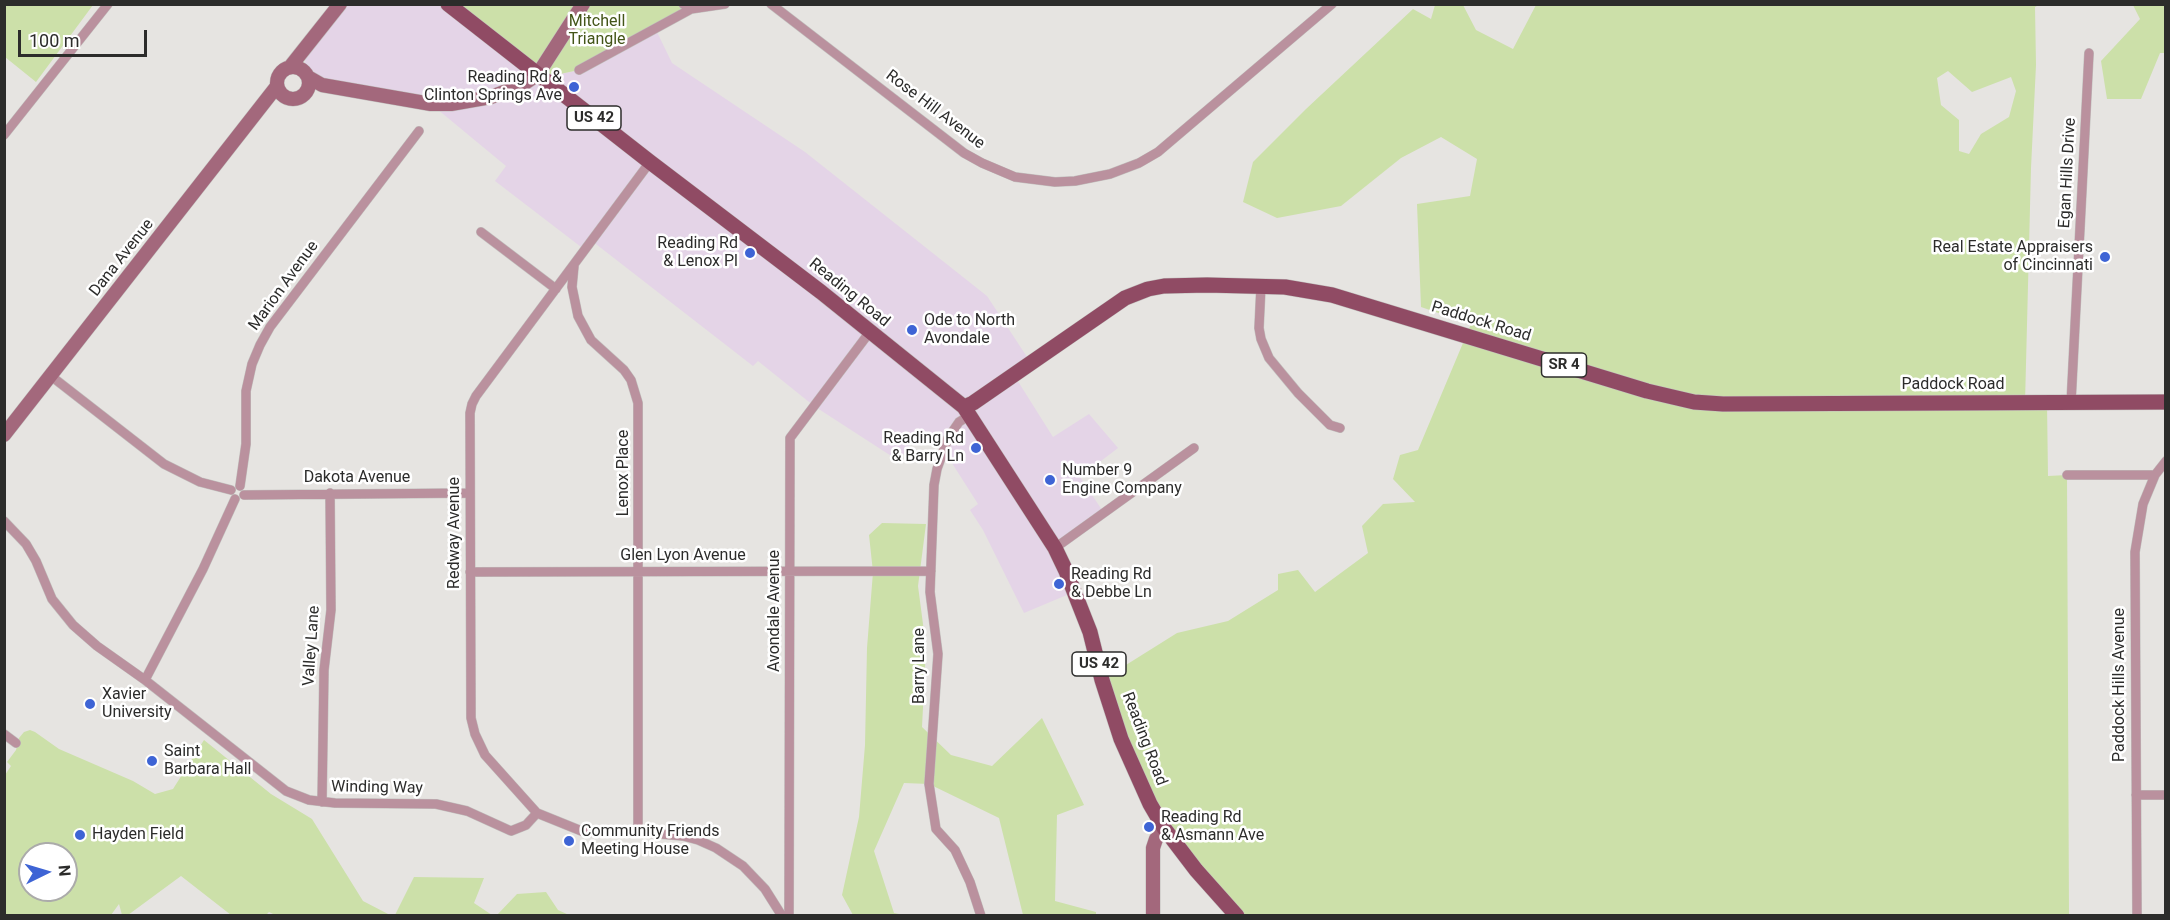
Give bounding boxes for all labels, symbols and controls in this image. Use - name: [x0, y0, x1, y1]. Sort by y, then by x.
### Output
- park label: Mitchell Triangle: [568, 12, 626, 50]
- scale bar: [21, 18, 150, 56]
- text: 100 m: [29, 30, 80, 51]
- street label: Rose Hill Avenue: [882, 67, 988, 153]
- place label: Reading Rd & Clinton Springs Ave: [424, 68, 562, 106]
- marker: Reading Rd & Clinton Springs Ave: [567, 80, 581, 94]
- road number: US 42: [567, 106, 621, 130]
- street label: Egan Hills Drive: [2056, 117, 2080, 229]
- street label: Dana Avenue: [86, 215, 158, 301]
- place label: Reading Rd & Lenox Pl: [657, 234, 738, 272]
- street label: Marion Avenue: [245, 237, 323, 335]
- place label: Real Estate Appraisers of Cincinnati: [1933, 238, 2093, 276]
- marker: Reading Rd & Lenox Pl: [743, 246, 757, 260]
- marker: Real Estate Appraisers of Cincinnati: [2098, 250, 2112, 264]
- street label: Reading Road: [805, 255, 893, 331]
- street label: Paddock Road: [1429, 298, 1533, 346]
- place label: Ode to North Avondale: [924, 311, 1015, 349]
- marker: Ode to North Avondale: [905, 323, 919, 337]
- road number: SR 4: [1542, 353, 1586, 377]
- street label: Paddock Road: [1901, 375, 2005, 395]
- place label: Reading Rd & Barry Ln: [883, 429, 964, 467]
- street label: Lenox Place: [614, 430, 634, 516]
- marker: Reading Rd & Barry Ln: [969, 441, 983, 455]
- place label: Number 9 Engine Company: [1062, 461, 1182, 499]
- street label: Dakota Avenue: [304, 468, 410, 488]
- marker: Number 9 Engine Company: [1043, 473, 1057, 487]
- street label: Redway Avenue: [445, 477, 465, 589]
- street label: Glen Lyon Avenue: [620, 546, 746, 566]
- street label: Avondale Avenue: [765, 550, 785, 672]
- place label: Reading Rd & Debbe Ln: [1071, 565, 1152, 603]
- marker: Reading Rd & Debbe Ln: [1052, 577, 1066, 591]
- street label: Valley Lane: [300, 605, 324, 687]
- street label: Paddock Hills Avenue: [2110, 608, 2130, 762]
- street label: Barry Lane: [910, 628, 930, 704]
- road number: US 42: [1072, 652, 1126, 676]
- place label: Xavier University: [102, 685, 172, 723]
- street label: Reading Road: [1117, 690, 1171, 788]
- marker: Xavier University: [83, 697, 97, 711]
- place label: Saint Barbara Hall: [164, 742, 251, 780]
- marker: Saint Barbara Hall: [145, 754, 159, 768]
- street label: Winding Way: [331, 778, 423, 798]
- place label: Reading Rd & Asmann Ave: [1161, 808, 1264, 846]
- marker: Reading Rd & Asmann Ave: [1142, 820, 1156, 834]
- place label: Community Friends Meeting House: [581, 822, 719, 860]
- place label: Hayden Field: [92, 825, 184, 845]
- marker: Hayden Field: [73, 828, 87, 842]
- marker: Community Friends Meeting House: [562, 834, 576, 848]
- north arrow: [18, 842, 78, 902]
- text: N: [54, 864, 74, 877]

